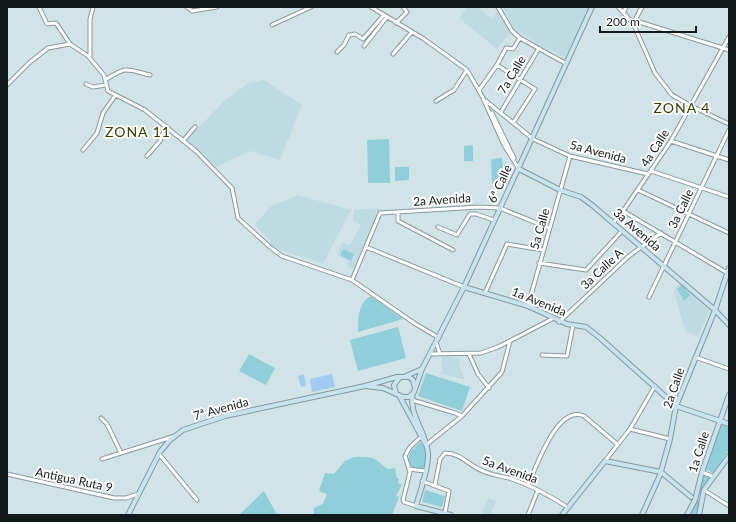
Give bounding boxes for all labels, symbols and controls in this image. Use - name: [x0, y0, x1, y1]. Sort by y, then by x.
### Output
- scale bar: [600, 8, 696, 34]
- text: 200 m: [606, 14, 640, 29]
- street label: 7a Calle: [494, 53, 529, 97]
- district label: ZONA 4: [654, 99, 710, 116]
- district label: ZONA 11: [105, 123, 171, 140]
- street label: 4a Calle: [637, 126, 672, 169]
- street label: 5a Avenida: [568, 137, 628, 166]
- street label: 6ª Calle: [484, 162, 515, 205]
- street label: 3a Calle: [665, 187, 696, 231]
- street label: 2a Avenida: [413, 190, 471, 209]
- street label: 3a Avenida: [611, 205, 664, 254]
- street label: 5a Calle: [527, 207, 553, 251]
- street label: 3a Calle A: [577, 245, 627, 292]
- street label: 1a Avenida: [510, 284, 569, 319]
- street label: 2a Calle: [660, 366, 687, 410]
- street label: 7ª Avenida: [192, 394, 250, 423]
- street label: 1a Calle: [685, 430, 712, 474]
- street label: 5a Avenida: [480, 453, 540, 486]
- street label: Antigua Ruta 9: [34, 464, 114, 495]

